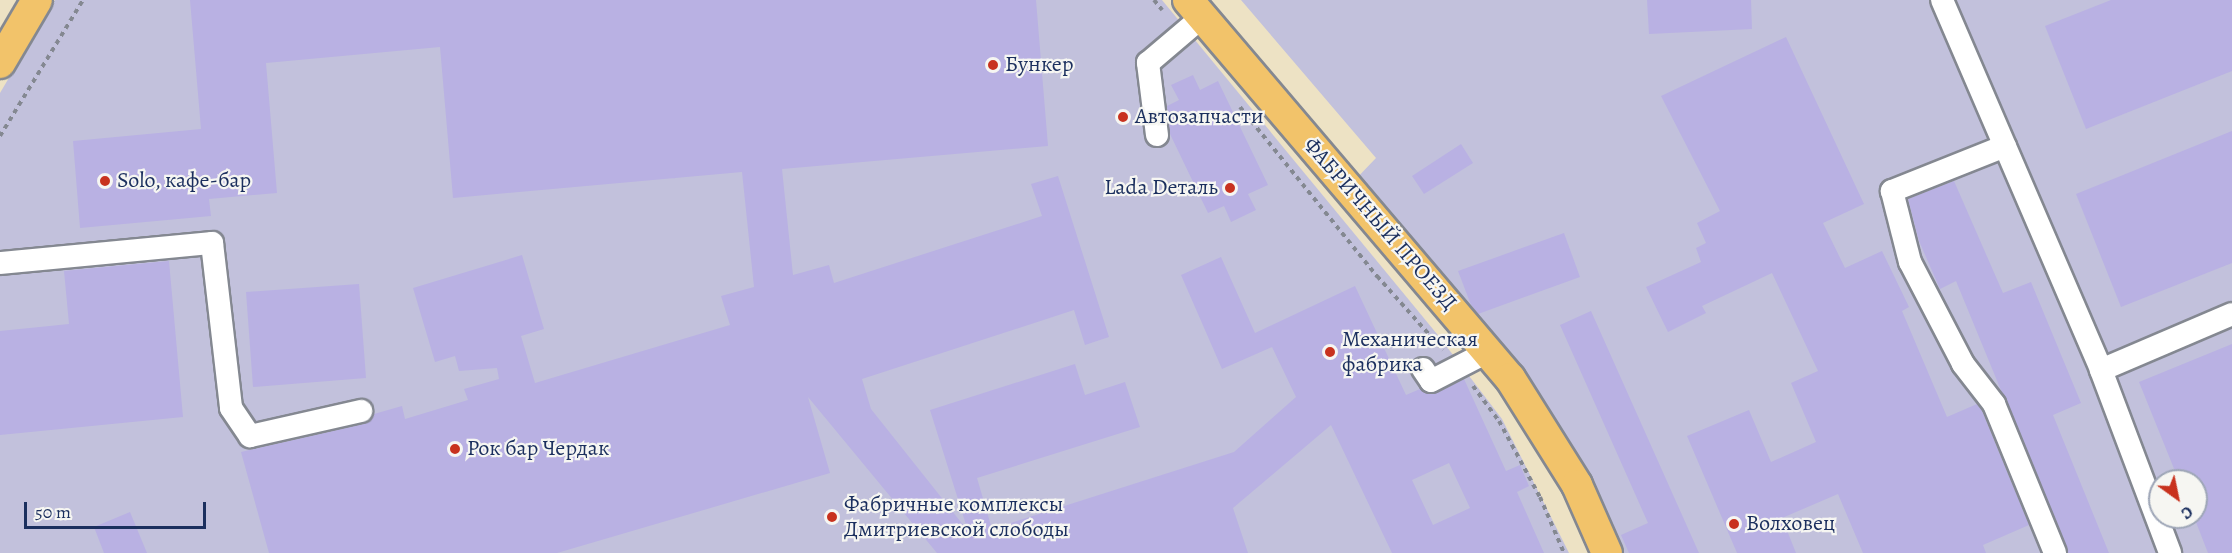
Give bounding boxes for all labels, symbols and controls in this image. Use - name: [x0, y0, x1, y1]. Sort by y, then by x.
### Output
- place label: Бункер: [1005, 52, 1073, 78]
- marker: Бункер: [986, 58, 1000, 72]
- place label: Автозапчасти: [1135, 104, 1264, 130]
- marker: Автозапчасти: [1116, 110, 1130, 124]
- street label: ФАБРИЧНЫЙ ПРОЕЗД: [1298, 132, 1462, 316]
- place label: Solo, кафе-бар: [117, 168, 252, 194]
- marker: Solo, кафе-бар: [98, 174, 112, 188]
- place label: Lada Dеталь: [1104, 175, 1218, 201]
- marker: Lada Dеталь: [1223, 181, 1237, 195]
- place label: Механическая фабрика: [1342, 326, 1478, 378]
- marker: Механическая фабрика: [1323, 345, 1337, 359]
- place label: Рок бар Чердак: [467, 436, 609, 462]
- marker: Рок бар Чердак: [448, 442, 462, 456]
- north arrow: [2148, 469, 2208, 529]
- scale bar: [27, 490, 208, 528]
- place label: Фабричные комплексы Дмитриевской слободы: [844, 491, 1069, 542]
- text: 50 m: [35, 500, 71, 524]
- text: С: [2177, 501, 2197, 524]
- marker: Фабричные комплексы Дмитриевской слободы: [825, 510, 839, 524]
- place label: Волховец: [1746, 511, 1835, 537]
- marker: Волховец: [1727, 517, 1741, 531]

